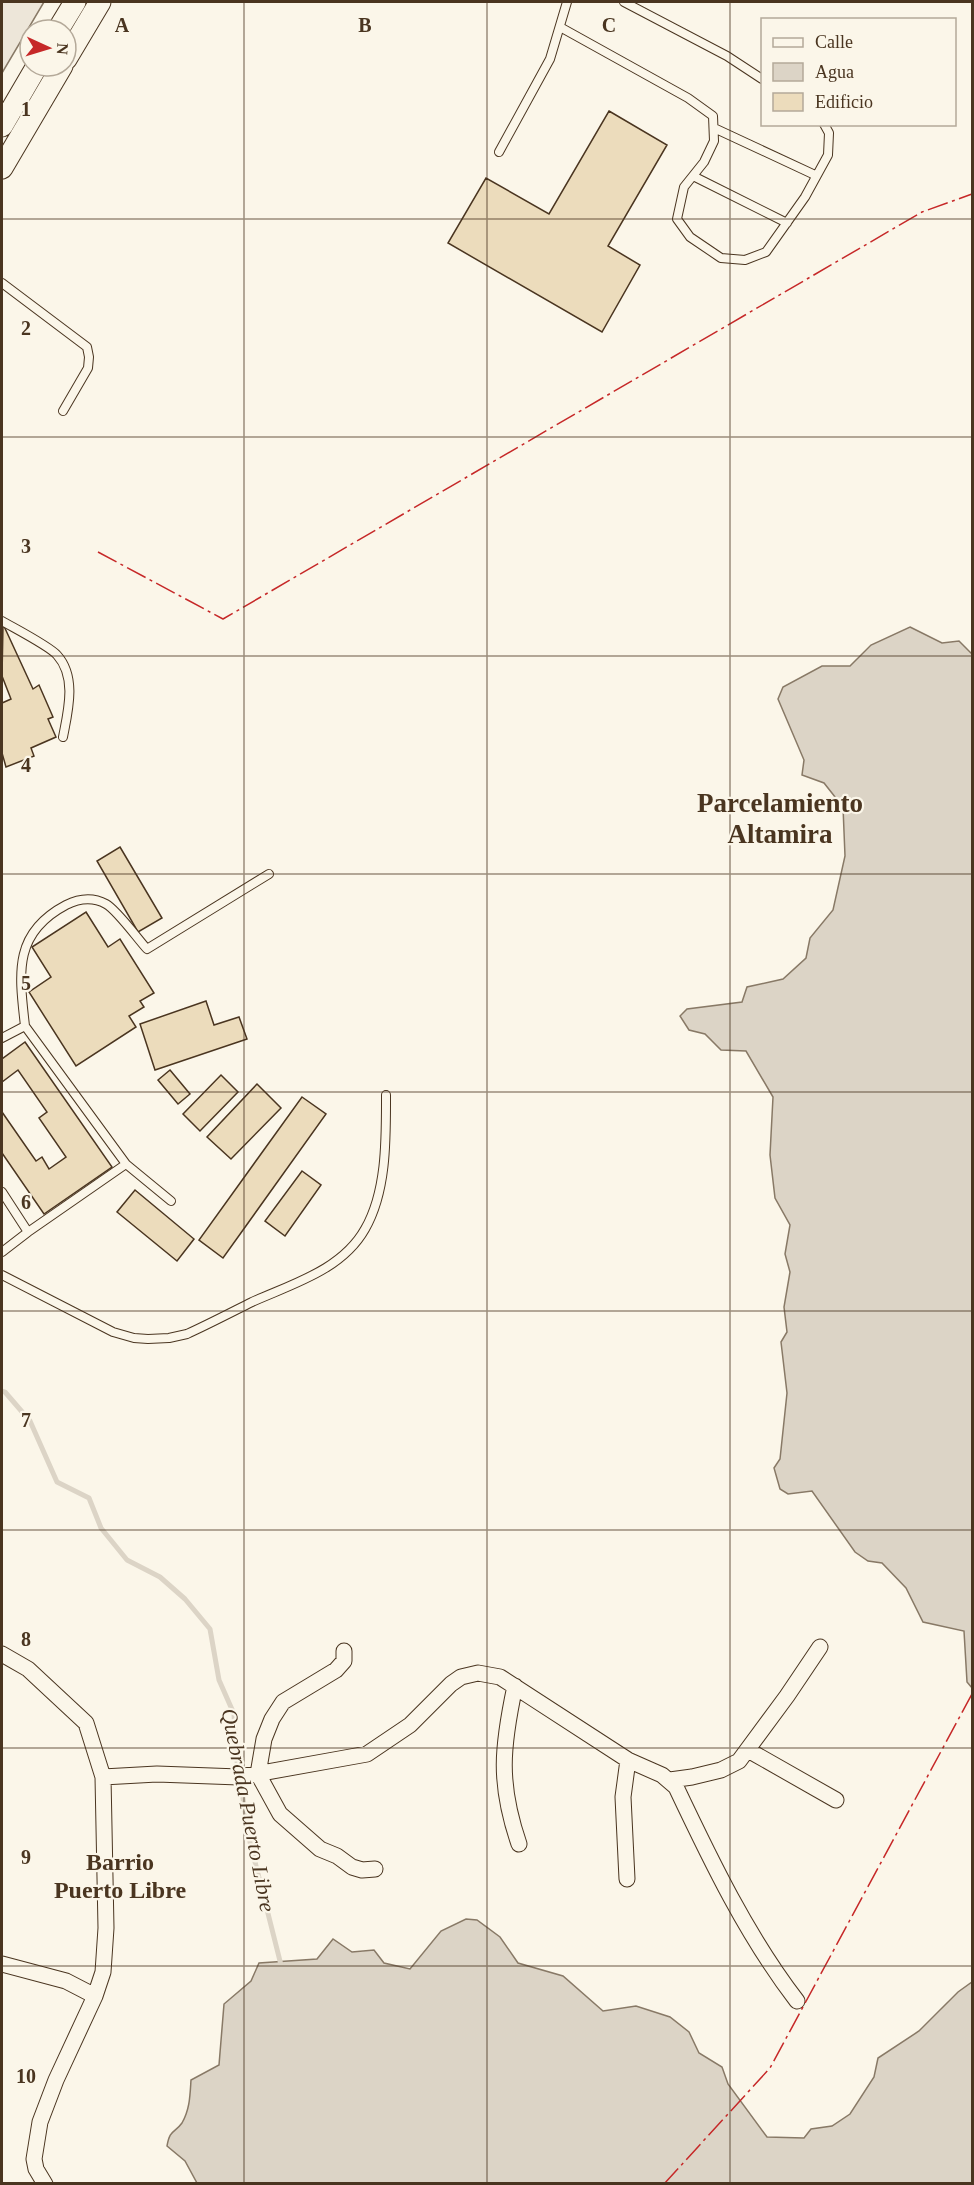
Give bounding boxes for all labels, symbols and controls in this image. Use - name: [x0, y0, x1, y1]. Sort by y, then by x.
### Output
- text: A: [115, 14, 130, 36]
- text: B: [358, 14, 372, 36]
- text: C: [602, 14, 616, 36]
- north arrow: [18, 18, 78, 78]
- legend: [761, 18, 956, 126]
- text: Calle: [815, 32, 853, 52]
- text: N: [54, 43, 71, 56]
- text: Agua: [815, 62, 854, 82]
- text: Edificio: [815, 92, 873, 112]
- text: 1: [21, 98, 31, 120]
- text: 2: [21, 317, 31, 339]
- text: 3: [21, 535, 31, 557]
- text: 4: [21, 754, 31, 776]
- district label: Parcelamiento Altamira: [697, 788, 863, 849]
- text: 5: [21, 972, 31, 994]
- text: 6: [21, 1191, 31, 1213]
- text: 7: [21, 1409, 31, 1431]
- text: 8: [21, 1628, 31, 1650]
- water label: Quebrada Puerto Libre: [216, 1706, 281, 1914]
- text: 9: [21, 1846, 31, 1868]
- district label: Barrio Puerto Libre: [54, 1849, 186, 1903]
- text: 10: [16, 2065, 36, 2087]

